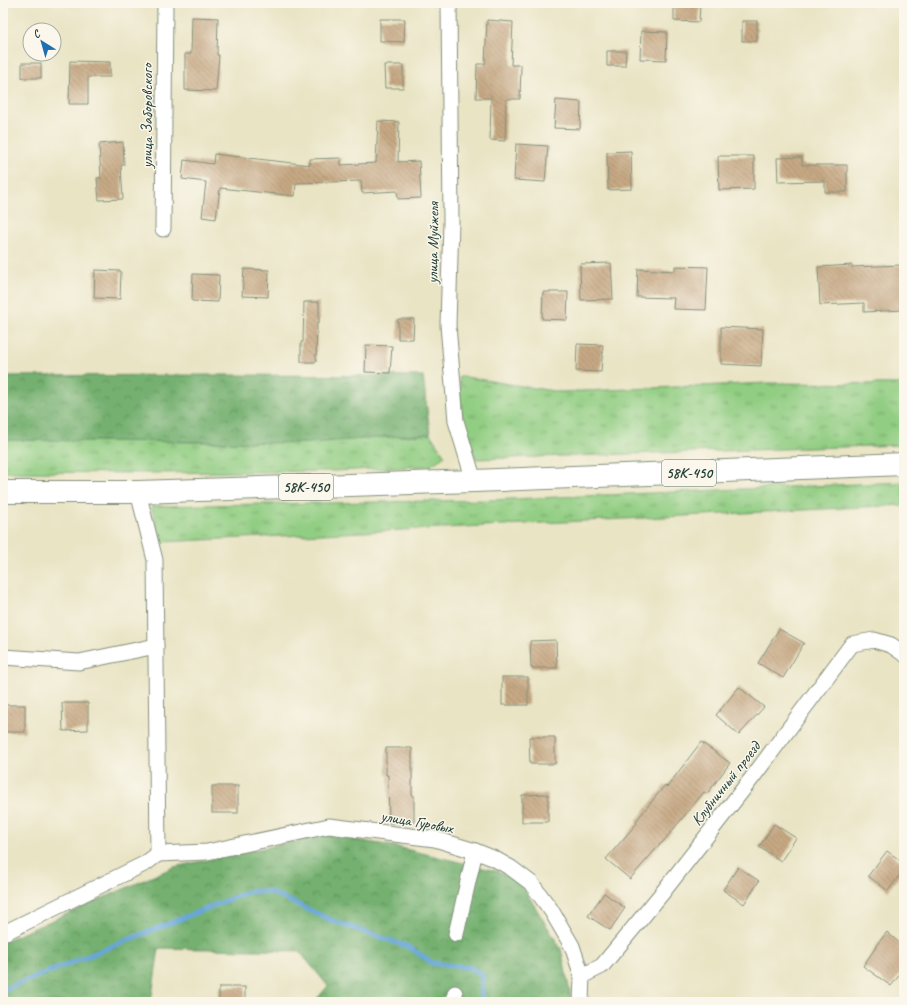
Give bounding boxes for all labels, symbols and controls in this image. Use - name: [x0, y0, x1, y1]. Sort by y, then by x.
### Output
- north arrow: [22, 22, 62, 62]
- text: С: [30, 26, 44, 41]
- street label: улица Заборовского: [137, 61, 157, 169]
- street label: улица Муйжеля: [422, 201, 444, 285]
- road number: 58К-450: [662, 460, 716, 486]
- road number: 58К-450: [279, 474, 333, 500]
- street label: Клубничный проезд: [687, 737, 766, 830]
- street label: улица Гуровых: [378, 806, 456, 838]

